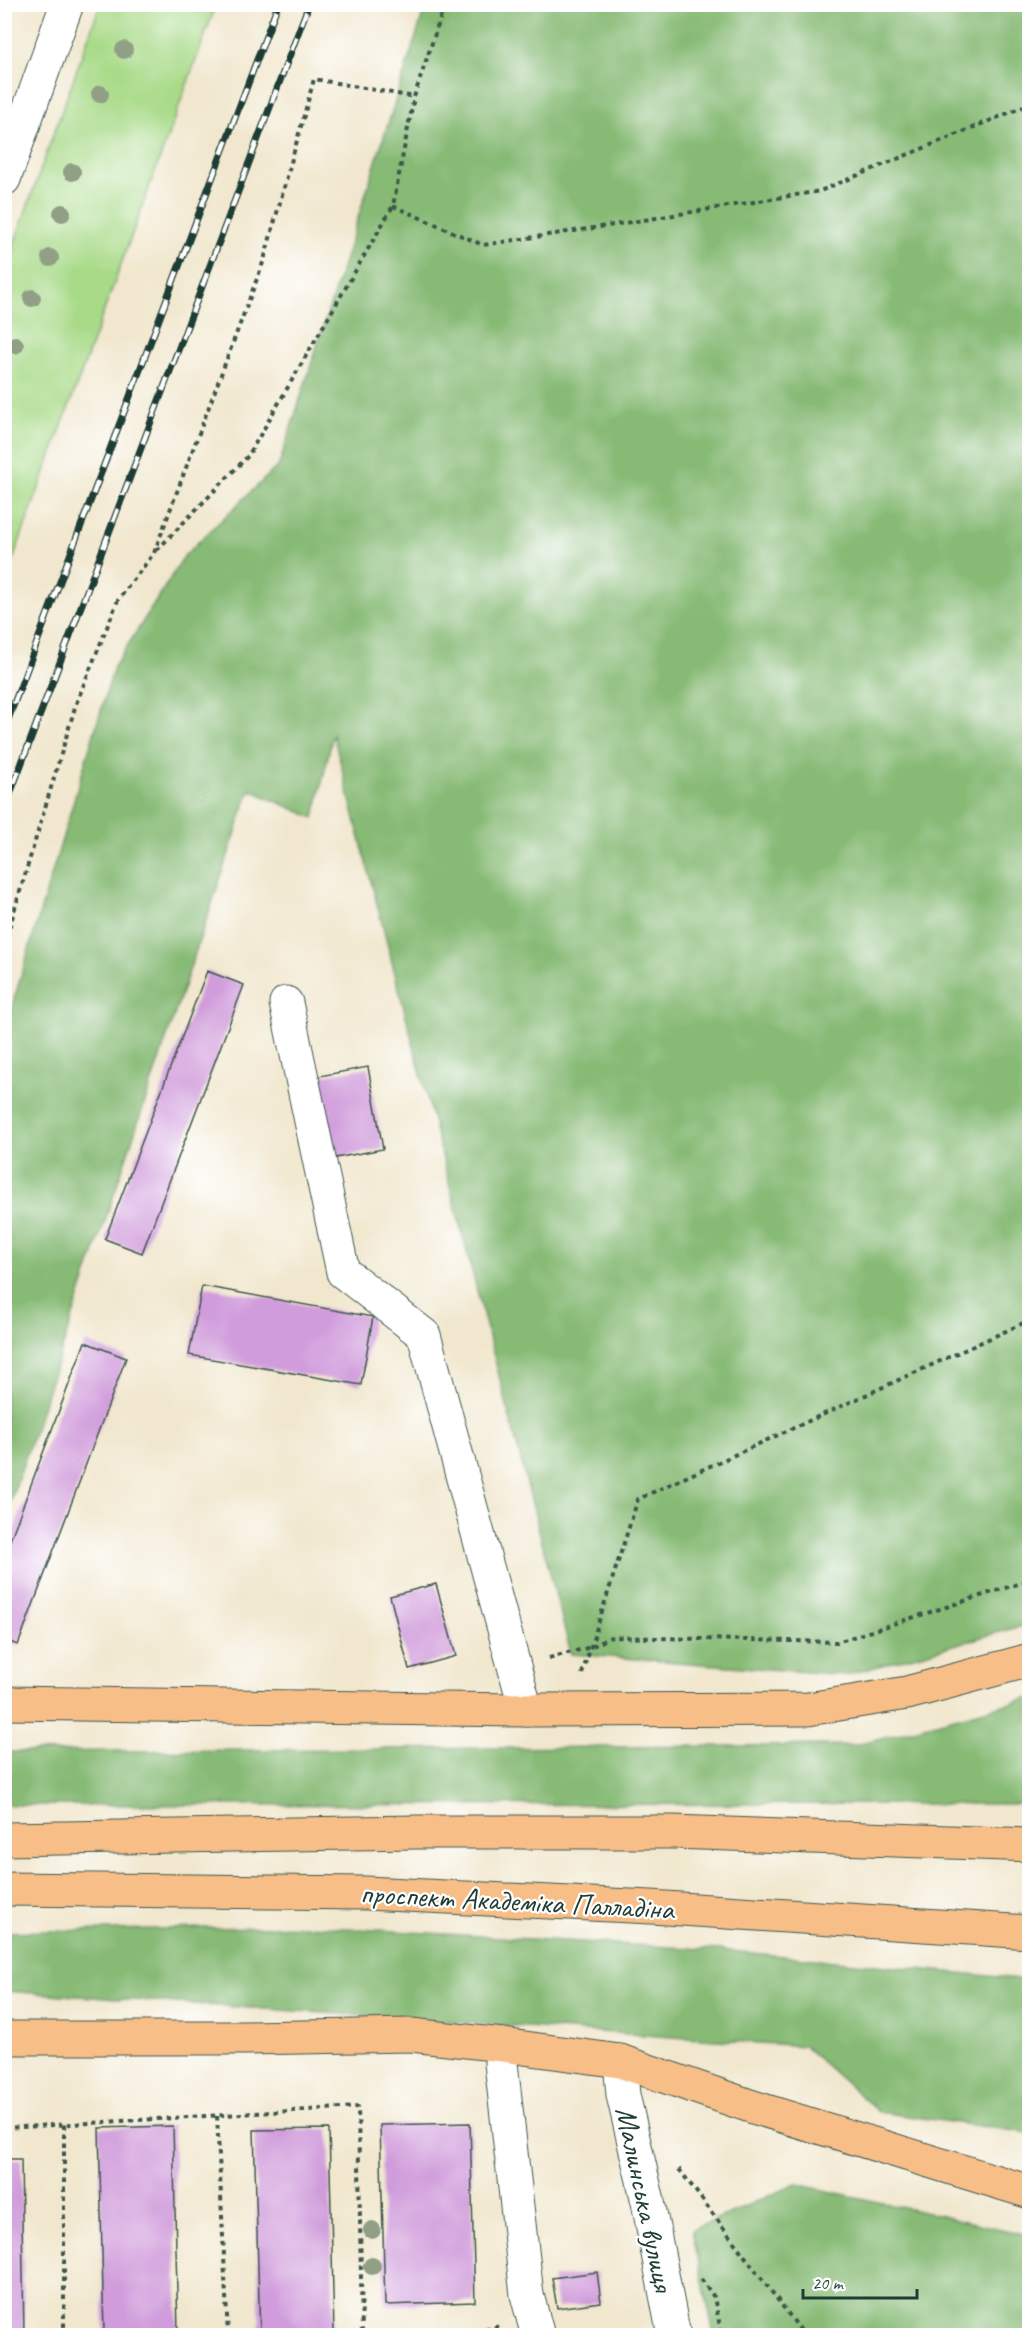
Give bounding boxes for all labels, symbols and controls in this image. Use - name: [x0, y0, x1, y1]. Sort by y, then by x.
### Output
- street label: проспект Академіка Палладіна: [359, 1874, 677, 1928]
- street label: Малинська вулиця: [607, 2103, 684, 2297]
- scale bar: [803, 2262, 917, 2300]
- text: 20 m: [812, 2272, 845, 2294]

